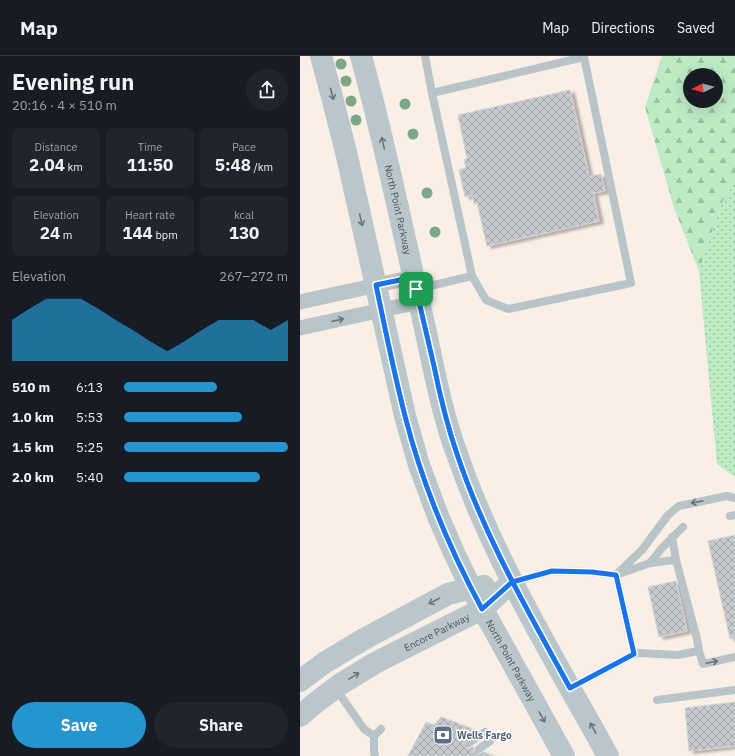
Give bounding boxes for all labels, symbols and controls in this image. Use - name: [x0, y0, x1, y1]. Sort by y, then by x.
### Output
- text: Map: [20, 16, 58, 40]
- text: Map: [542, 19, 569, 37]
- text: Directions: [591, 19, 655, 37]
- text: Saved: [677, 19, 715, 37]
- text: Evening run: [12, 67, 134, 96]
- north arrow: [683, 68, 723, 108]
- map controls: [683, 68, 723, 108]
- button: share: [246, 69, 288, 111]
- one-way arrow: [328, 87, 336, 100]
- text: 20:16 · 4 × 510 m: [12, 97, 117, 114]
- one-way arrow: [379, 137, 387, 150]
- text: Distance: [35, 140, 77, 154]
- text: Time: [138, 140, 162, 154]
- text: Pace: [232, 140, 256, 154]
- text: 2.04: [29, 154, 65, 176]
- text: 11:50: [127, 154, 173, 176]
- text: 5:48: [215, 154, 251, 176]
- text: km: [65, 160, 83, 174]
- text: /km: [251, 160, 273, 174]
- street label: North Point Parkway: [381, 163, 414, 256]
- text: Elevation: [33, 208, 79, 222]
- text: Heart rate: [125, 208, 175, 222]
- text: kcal: [234, 208, 254, 222]
- one-way arrow: [358, 213, 366, 226]
- text: 24: [40, 222, 60, 244]
- text: 144: [122, 222, 153, 244]
- text: 130: [229, 222, 259, 244]
- text: m: [60, 228, 72, 242]
- text: bpm: [153, 228, 178, 242]
- text: Elevation: [12, 268, 66, 285]
- text: 267–272 m: [219, 268, 288, 285]
- pin: [399, 272, 433, 306]
- icon: arrive: [405, 278, 427, 300]
- one-way arrow: [331, 315, 344, 323]
- text: 510 m: [12, 379, 50, 396]
- text: 6:13: [76, 379, 103, 396]
- text: 1.0 km: [12, 409, 54, 426]
- text: 5:53: [76, 409, 103, 426]
- text: 1.5 km: [12, 439, 54, 456]
- text: 5:25: [76, 439, 103, 456]
- text: 2.0 km: [12, 469, 54, 486]
- text: 5:40: [76, 469, 103, 486]
- one-way arrow: [691, 499, 704, 507]
- one-way arrow: [428, 598, 440, 605]
- street label: Encore Parkway: [402, 610, 472, 654]
- street label: North Point Parkway: [483, 617, 538, 704]
- one-way arrow: [705, 658, 718, 666]
- one-way arrow: [348, 672, 360, 680]
- button: Save: [12, 702, 146, 748]
- button: Share: [154, 702, 288, 748]
- one-way arrow: [539, 711, 547, 723]
- one-way arrow: [588, 722, 596, 734]
- bank icon: Wells Fargo: [432, 724, 454, 746]
- place label: Wells Fargo: [457, 729, 512, 742]

